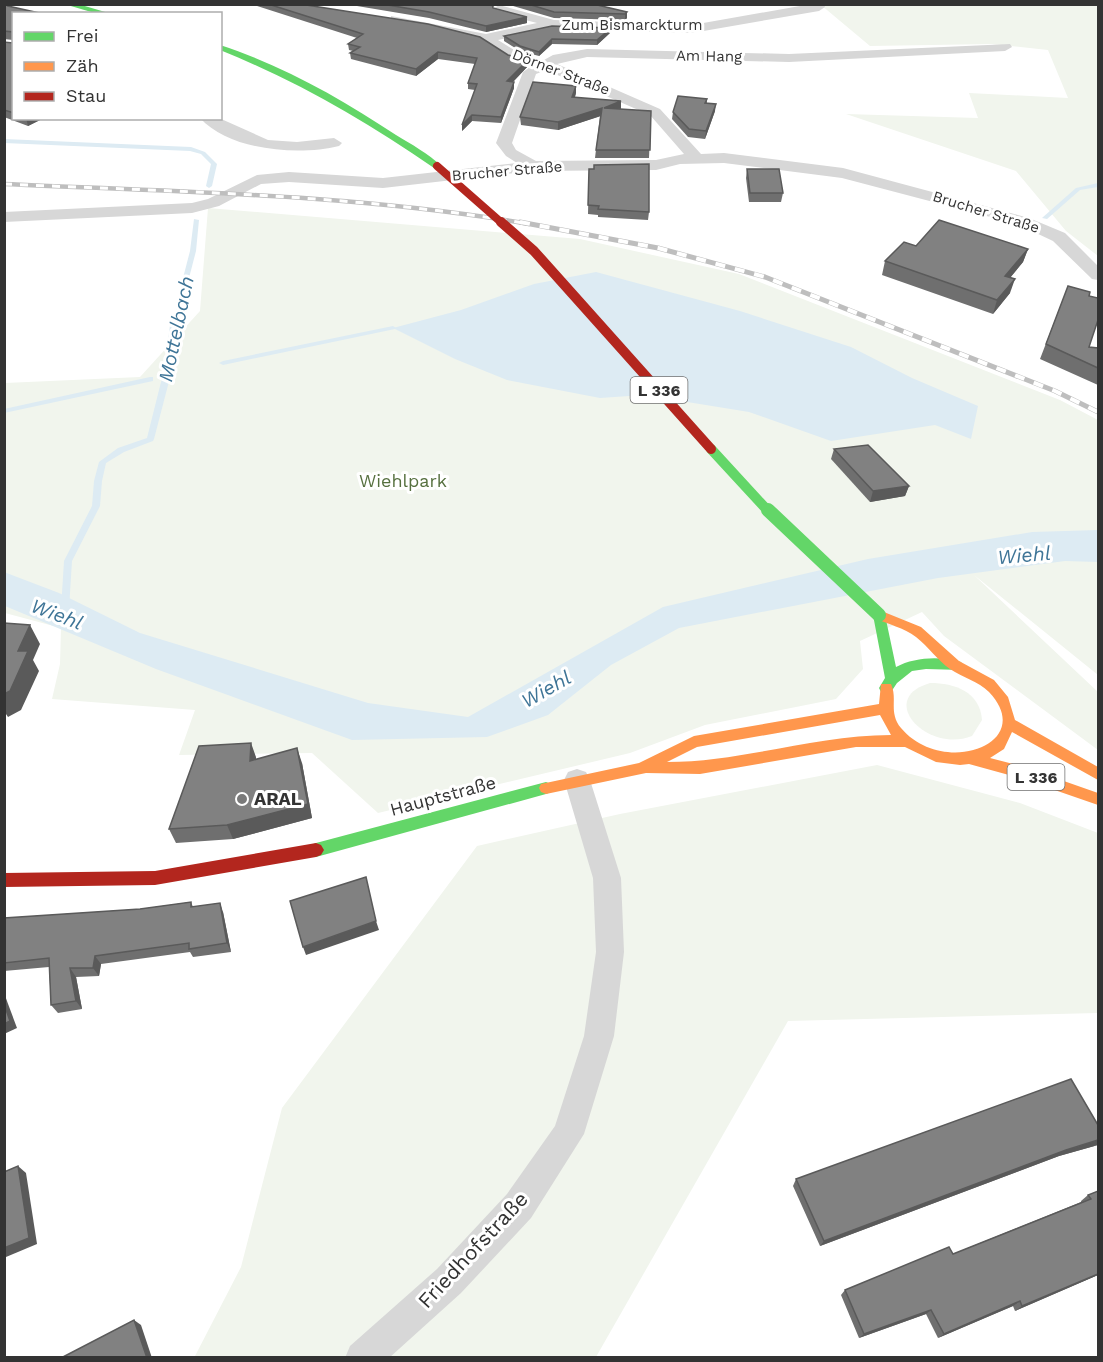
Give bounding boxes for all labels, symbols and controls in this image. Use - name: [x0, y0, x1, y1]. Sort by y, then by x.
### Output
- legend: [12, 12, 222, 120]
- street label: Zum Bismarckturm: [561, 16, 703, 34]
- text: Frei: [66, 25, 98, 46]
- street label: Dörner Straße: [510, 45, 612, 99]
- street label: Am Hang: [676, 46, 742, 66]
- text: Zäh: [66, 55, 99, 76]
- text: Stau: [66, 85, 106, 106]
- street label: Brucher Straße: [451, 157, 563, 185]
- street label: Brucher Straße: [930, 187, 1042, 237]
- water label: Mottelbach: [153, 274, 199, 384]
- road number: L 336: [630, 377, 688, 403]
- park label: Wiehlpark: [359, 470, 447, 491]
- water label: Wiehl: [996, 541, 1052, 569]
- water label: Wiehl: [28, 593, 86, 635]
- water label: Wiehl: [517, 665, 575, 713]
- road number: L 336: [1008, 764, 1064, 790]
- street label: Hauptstraße: [388, 771, 498, 820]
- place label: ARAL: [254, 788, 302, 809]
- marker: ARAL: [235, 792, 249, 806]
- street label: Friedhofstraße: [412, 1186, 533, 1313]

